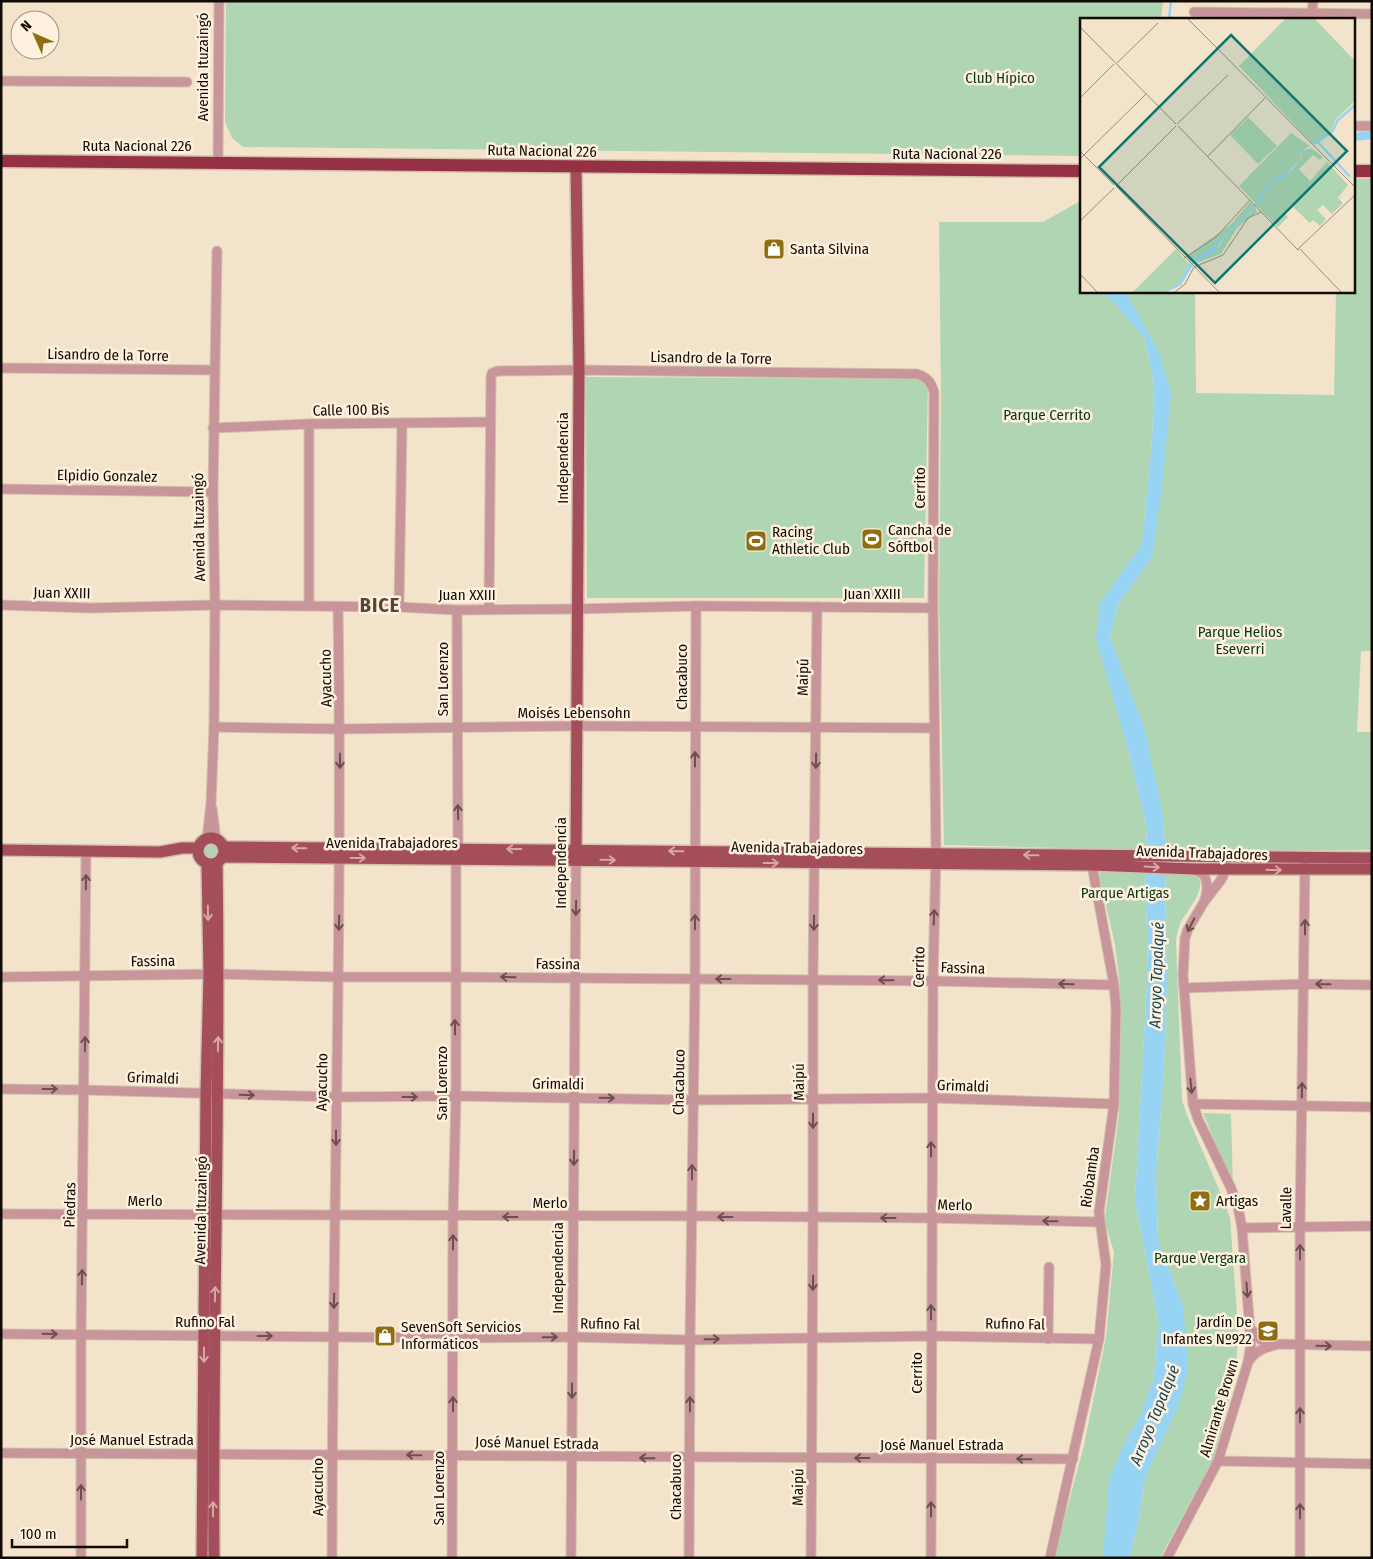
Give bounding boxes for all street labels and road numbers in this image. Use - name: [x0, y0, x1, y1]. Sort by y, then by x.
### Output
- street label: Avenida Ituzaingó: [194, 13, 212, 121]
- street label: Ruta Nacional 226: [82, 137, 192, 155]
- street label: Ruta Nacional 226: [487, 141, 597, 161]
- street label: Ruta Nacional 226: [892, 145, 1002, 163]
- street label: Lisandro de la Torre: [47, 345, 169, 365]
- street label: Lisandro de la Torre: [650, 348, 772, 368]
- street label: Calle 100 Bis: [312, 400, 390, 420]
- street label: Independencia: [554, 412, 572, 504]
- street label: Elpidio Gonzalez: [57, 466, 157, 486]
- street label: Cerrito: [911, 467, 929, 509]
- street label: Avenida Ituzaingó: [189, 472, 209, 581]
- street label: Juan XXIII: [33, 584, 91, 602]
- street label: Juan XXIII: [843, 585, 901, 603]
- street label: Juan XXIII: [438, 586, 496, 604]
- street label: San Lorenzo: [434, 642, 452, 716]
- street label: Chacabuco: [673, 644, 691, 710]
- street label: Ayacucho: [316, 649, 336, 707]
- street label: Maipú: [794, 658, 812, 696]
- street label: Moisés Lebensohn: [517, 704, 631, 722]
- street label: Independencia: [552, 817, 570, 909]
- street label: Avenida Trabajadores: [326, 834, 458, 852]
- street label: Avenida Trabajadores: [731, 838, 863, 858]
- street label: Avenida Trabajadores: [1136, 842, 1268, 864]
- street label: Cerrito: [910, 946, 928, 988]
- street label: Fassina: [131, 952, 175, 970]
- street label: Fassina: [536, 955, 580, 973]
- street label: Fassina: [940, 958, 986, 978]
- street label: San Lorenzo: [433, 1046, 451, 1120]
- street label: Chacabuco: [669, 1049, 689, 1115]
- street label: Ayacucho: [312, 1053, 332, 1111]
- street label: Maipú: [790, 1063, 808, 1101]
- street label: Grimaldi: [127, 1068, 179, 1088]
- street label: Grimaldi: [532, 1075, 584, 1093]
- street label: Grimaldi: [937, 1076, 989, 1096]
- street label: Riobamba: [1077, 1145, 1103, 1209]
- street label: Avenida Ituzaingó: [191, 1155, 211, 1264]
- street label: Piedras: [61, 1182, 79, 1228]
- street label: Lavalle: [1277, 1187, 1295, 1229]
- street label: Merlo: [127, 1192, 163, 1210]
- street label: Merlo: [532, 1194, 568, 1212]
- street label: Merlo: [937, 1196, 973, 1214]
- street label: Independencia: [549, 1222, 567, 1314]
- street label: Rufino Fal: [175, 1313, 235, 1331]
- street label: Rufino Fal: [580, 1314, 640, 1334]
- street label: Rufino Fal: [985, 1314, 1045, 1334]
- street label: Cerrito: [908, 1352, 926, 1394]
- street label: Almirante Brown: [1196, 1357, 1242, 1459]
- street label: José Manuel Estrada: [70, 1431, 194, 1449]
- street label: José Manuel Estrada: [475, 1433, 599, 1453]
- street label: José Manuel Estrada: [880, 1436, 1004, 1454]
- street label: San Lorenzo: [430, 1451, 448, 1525]
- street label: Chacabuco: [667, 1454, 685, 1520]
- street label: Ayacucho: [309, 1458, 327, 1516]
- street label: Maipú: [789, 1468, 807, 1506]

